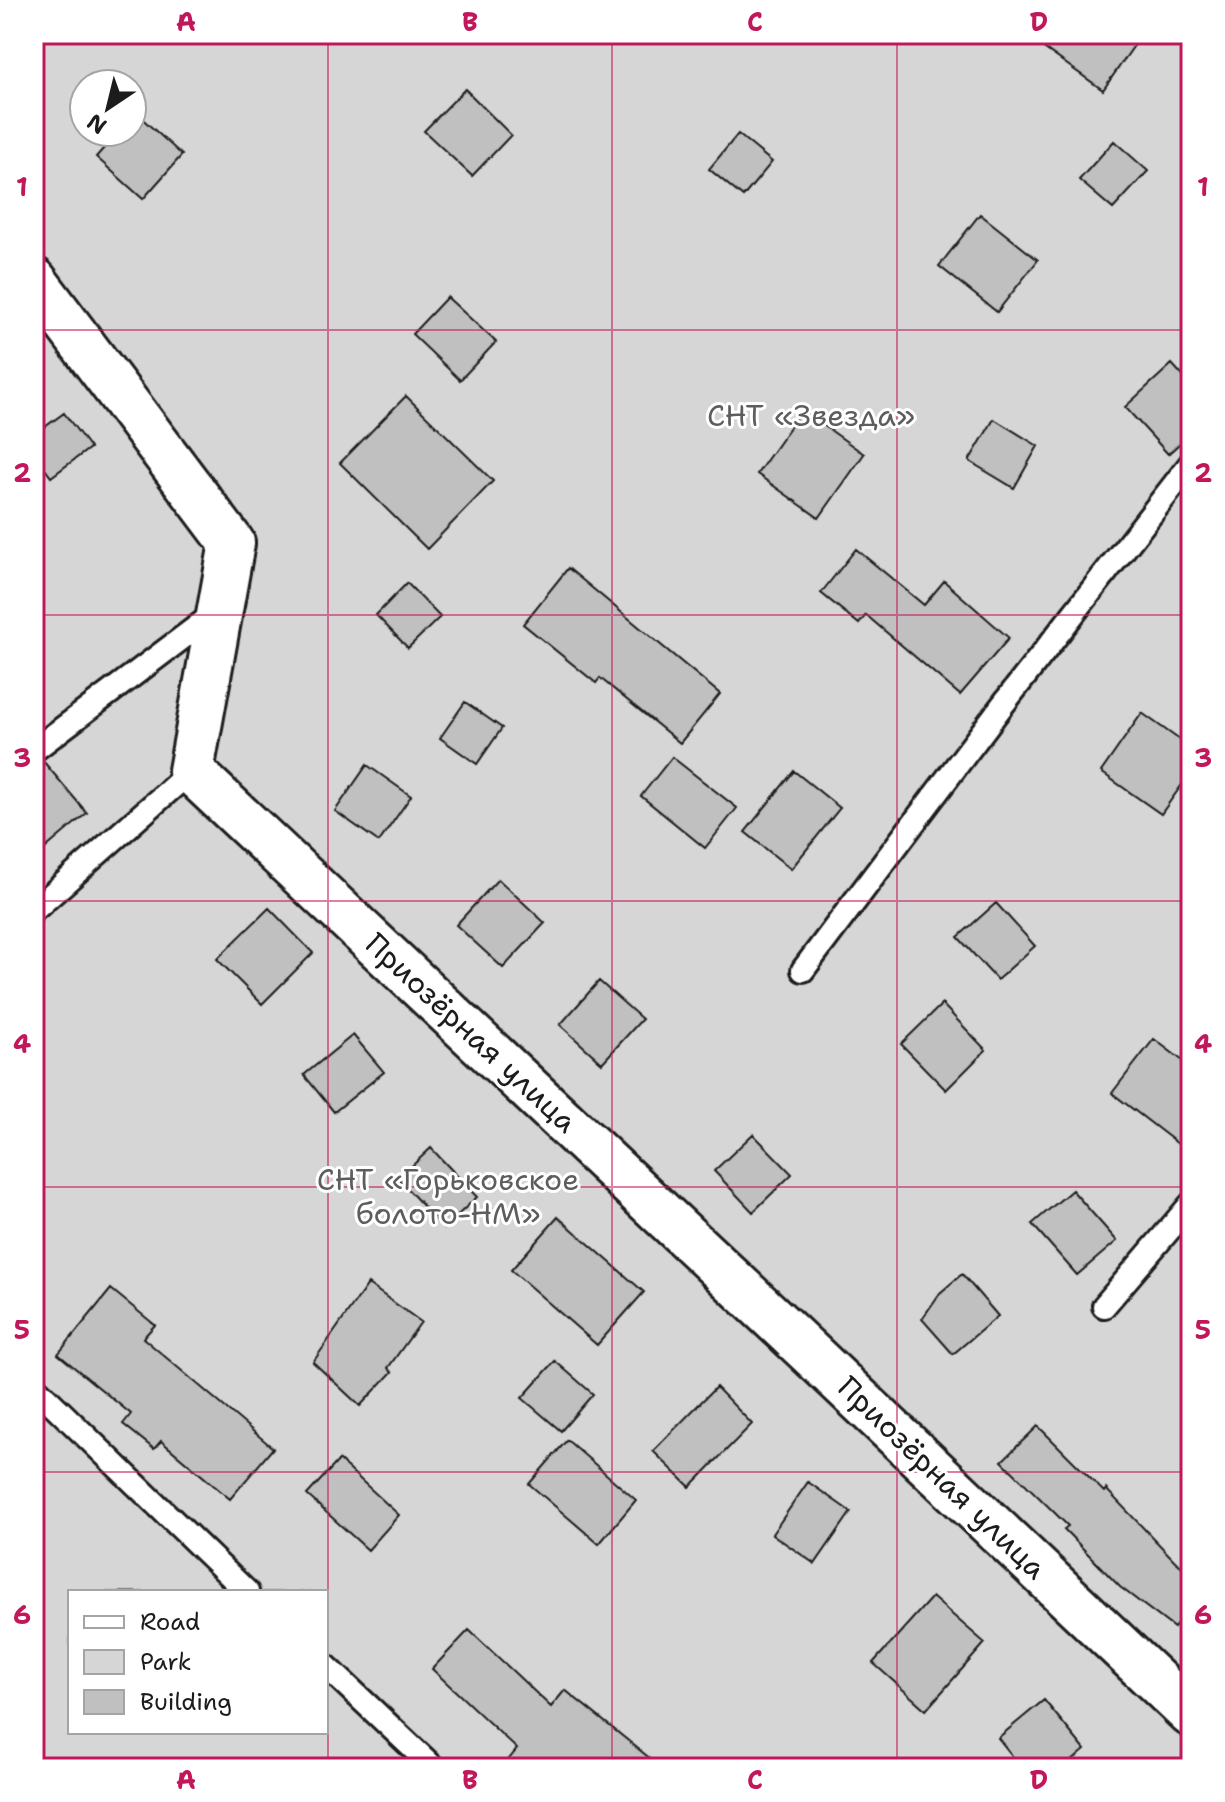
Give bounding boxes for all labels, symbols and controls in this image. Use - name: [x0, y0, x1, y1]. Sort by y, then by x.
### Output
- text: A: [176, 4, 196, 39]
- text: B: [462, 4, 478, 39]
- text: C: [747, 4, 763, 39]
- text: D: [1030, 4, 1048, 39]
- north arrow: [68, 68, 148, 148]
- text: N: [81, 107, 112, 141]
- text: 1: [16, 169, 28, 204]
- text: 1: [1197, 169, 1209, 204]
- park label: СНТ «Звезда»: [707, 395, 915, 436]
- text: 2: [13, 455, 31, 490]
- text: 2: [1194, 455, 1212, 490]
- text: 3: [13, 740, 31, 775]
- text: 3: [1194, 740, 1212, 775]
- street label: Приозёрная улица: [356, 924, 586, 1142]
- text: 4: [13, 1026, 31, 1061]
- text: 4: [1194, 1026, 1212, 1061]
- park label: СНТ «Горьковское болото-НМ»: [317, 1159, 579, 1234]
- text: 5: [14, 1312, 30, 1347]
- text: 5: [1195, 1312, 1211, 1347]
- street label: Приозёрная улица: [829, 1367, 1056, 1588]
- legend: [68, 1590, 328, 1734]
- text: 6: [13, 1597, 31, 1632]
- text: 6: [1194, 1597, 1212, 1632]
- text: Road: [140, 1606, 200, 1638]
- text: Park: [140, 1646, 192, 1678]
- text: Building: [140, 1686, 232, 1718]
- text: A: [176, 1762, 196, 1797]
- text: B: [462, 1762, 478, 1797]
- text: C: [747, 1762, 763, 1797]
- text: D: [1030, 1762, 1048, 1797]

